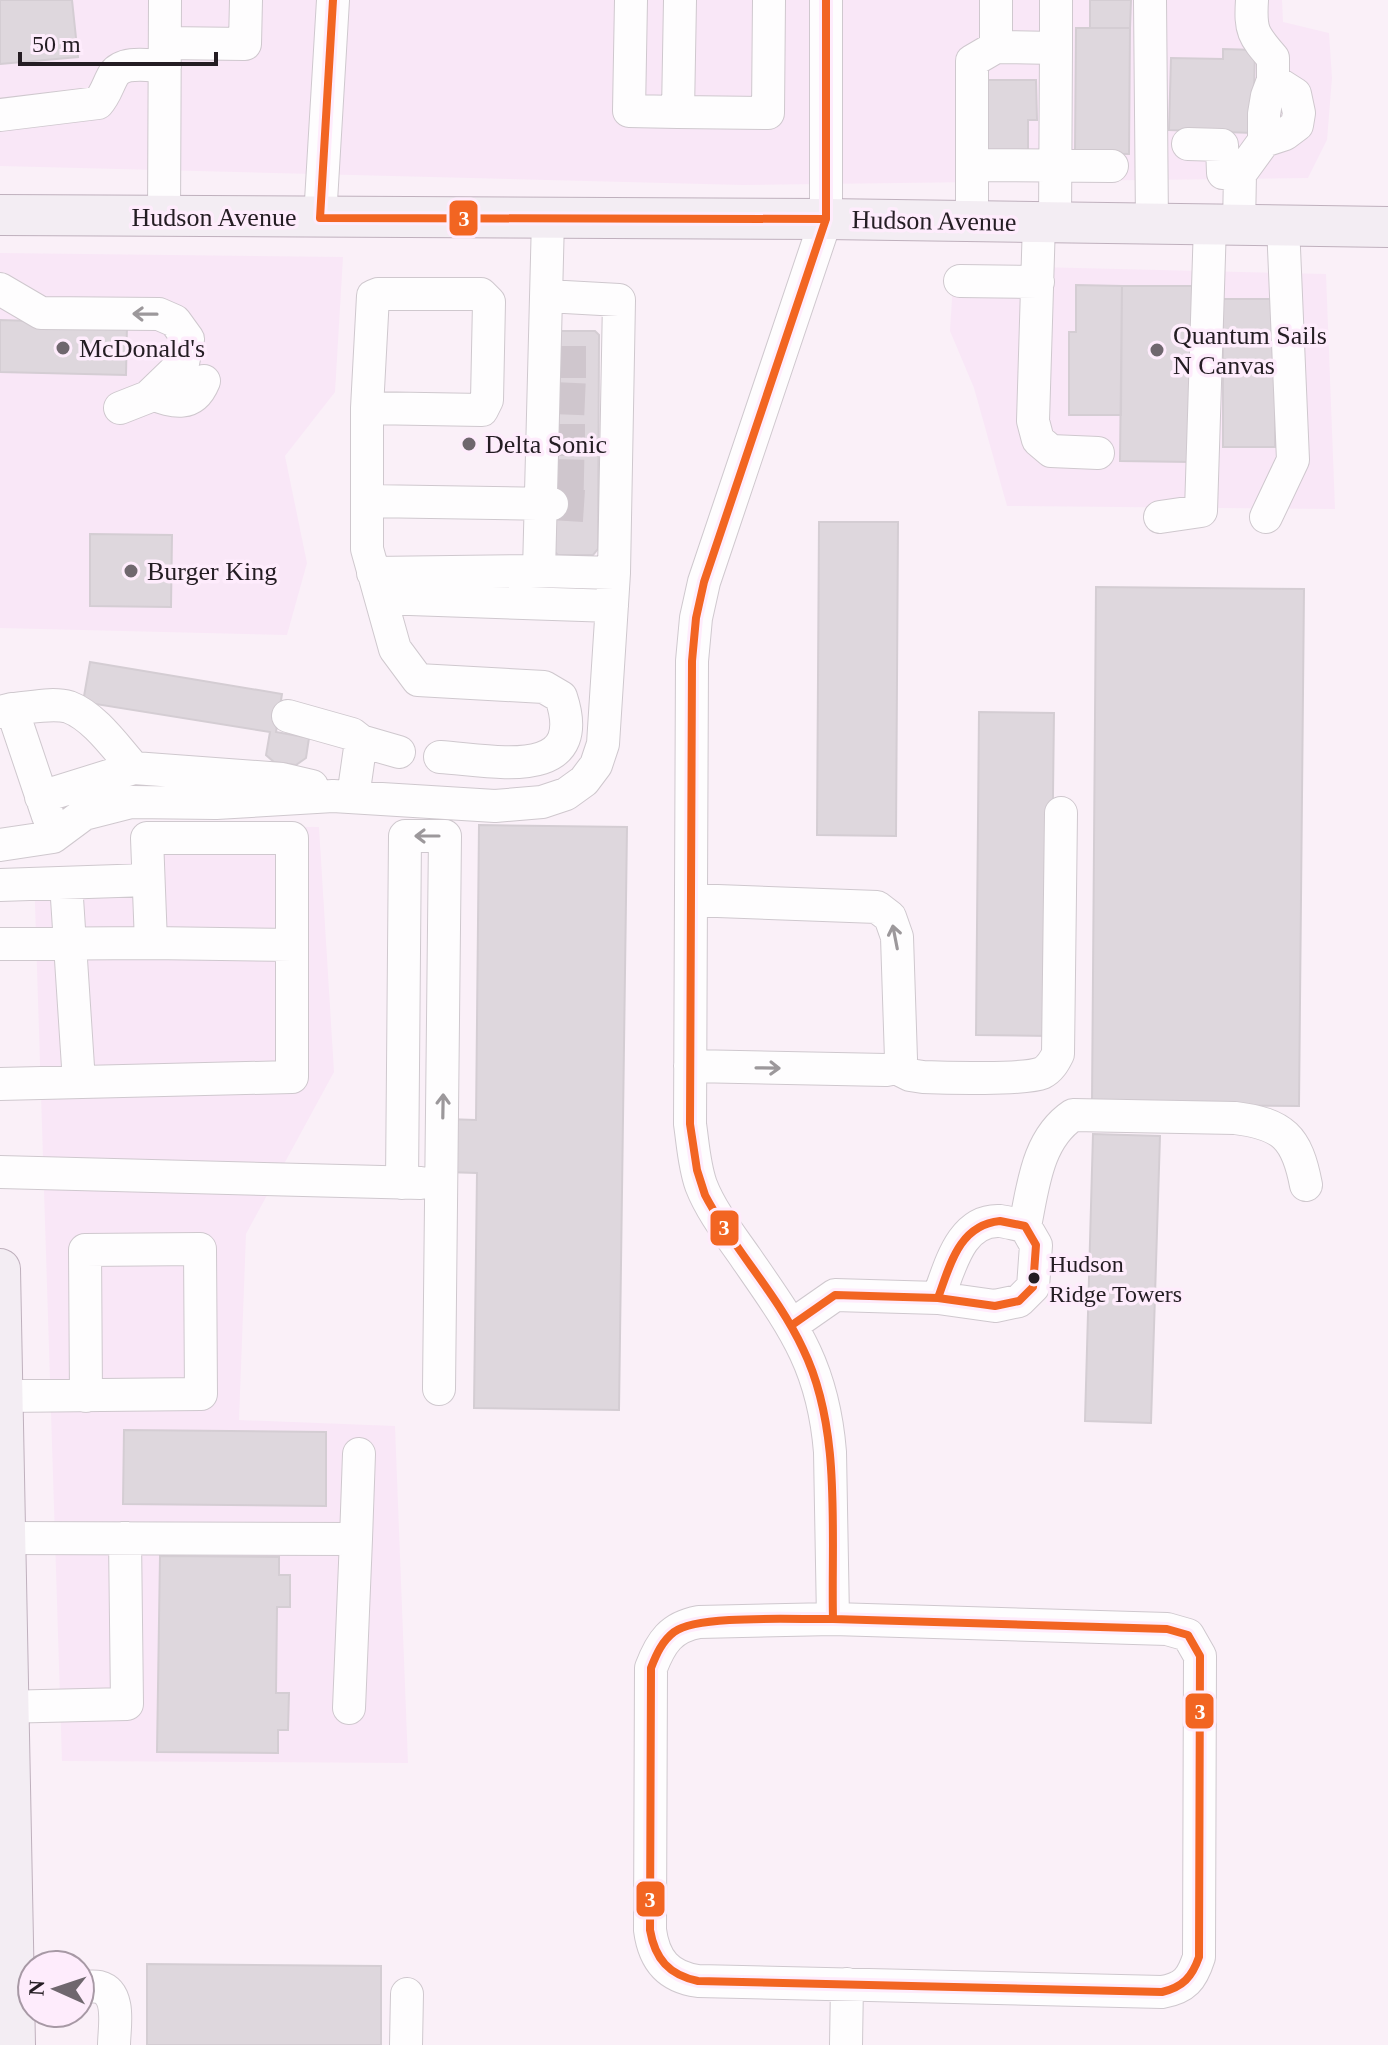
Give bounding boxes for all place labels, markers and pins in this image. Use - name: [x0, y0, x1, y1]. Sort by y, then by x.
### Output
- place label: Quantum Sails N Canvas: [1173, 321, 1327, 380]
- place label: McDonald's: [79, 334, 205, 363]
- marker: McDonald's: [54, 339, 72, 357]
- marker: Quantum Sails N Canvas: [1148, 341, 1166, 359]
- place label: Delta Sonic: [485, 430, 607, 459]
- marker: Delta Sonic: [460, 435, 478, 453]
- place label: Burger King: [147, 557, 277, 586]
- marker: Burger King: [122, 562, 140, 580]
- place label: Hudson Ridge Towers: [1049, 1251, 1182, 1307]
- marker: Hudson Ridge Towers: [1026, 1270, 1042, 1286]

